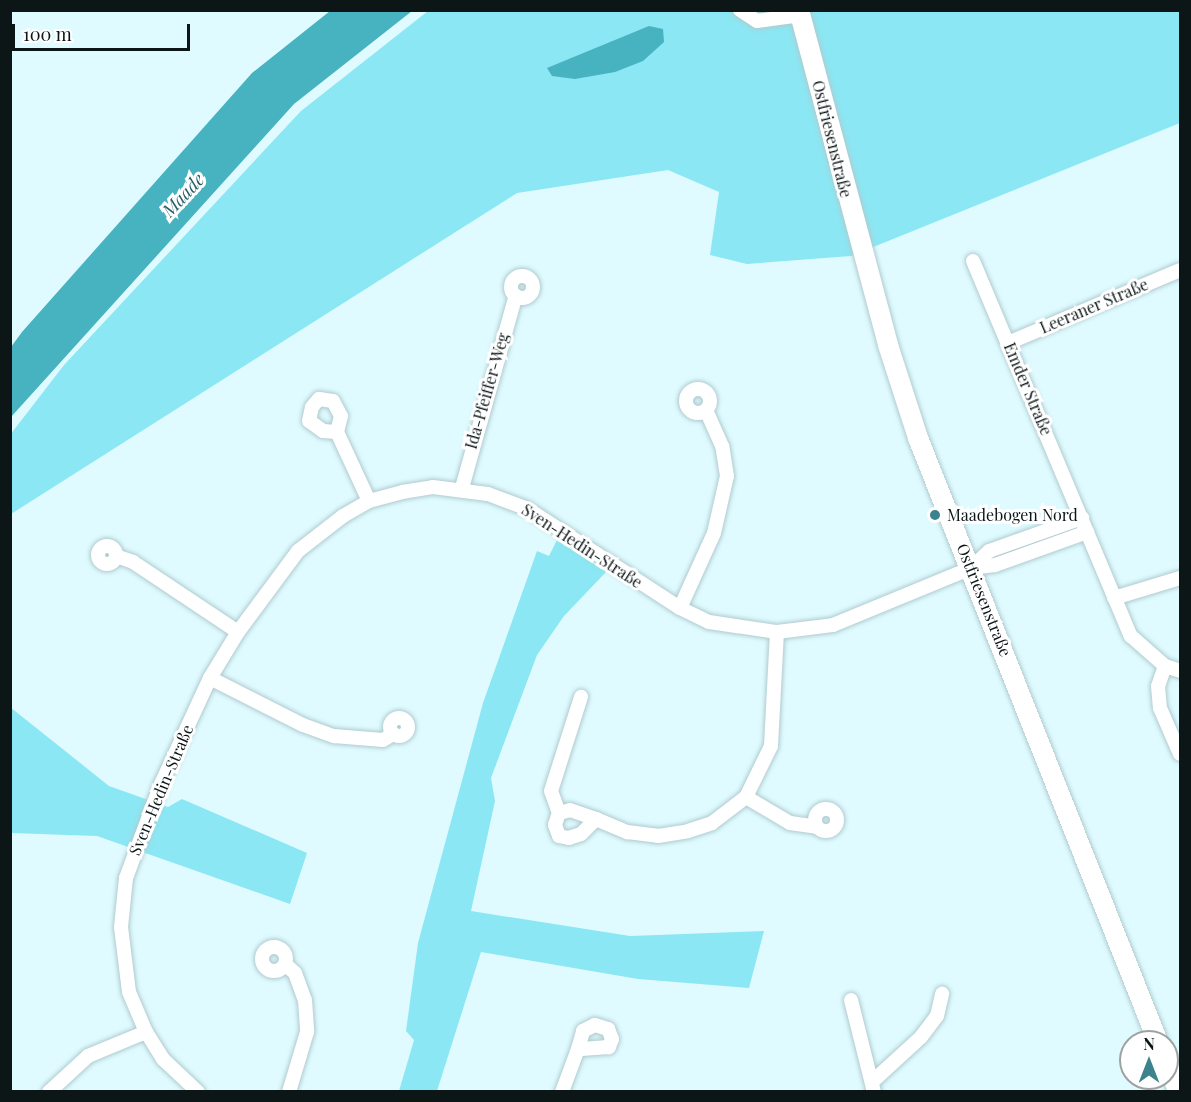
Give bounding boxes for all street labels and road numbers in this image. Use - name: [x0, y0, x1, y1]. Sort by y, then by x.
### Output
- street label: Ostfriesenstraße: [808, 78, 856, 200]
- street label: Leeraner Straße: [1037, 274, 1151, 338]
- street label: Ida-Pfeiffer-Weg: [461, 331, 513, 451]
- street label: Emder Straße: [1000, 340, 1056, 438]
- street label: Sven-Hedin-Straße: [518, 500, 646, 592]
- street label: Ostfriesenstraße: [953, 541, 1015, 659]
- street label: Sven-Hedin-Straße: [125, 722, 197, 858]

